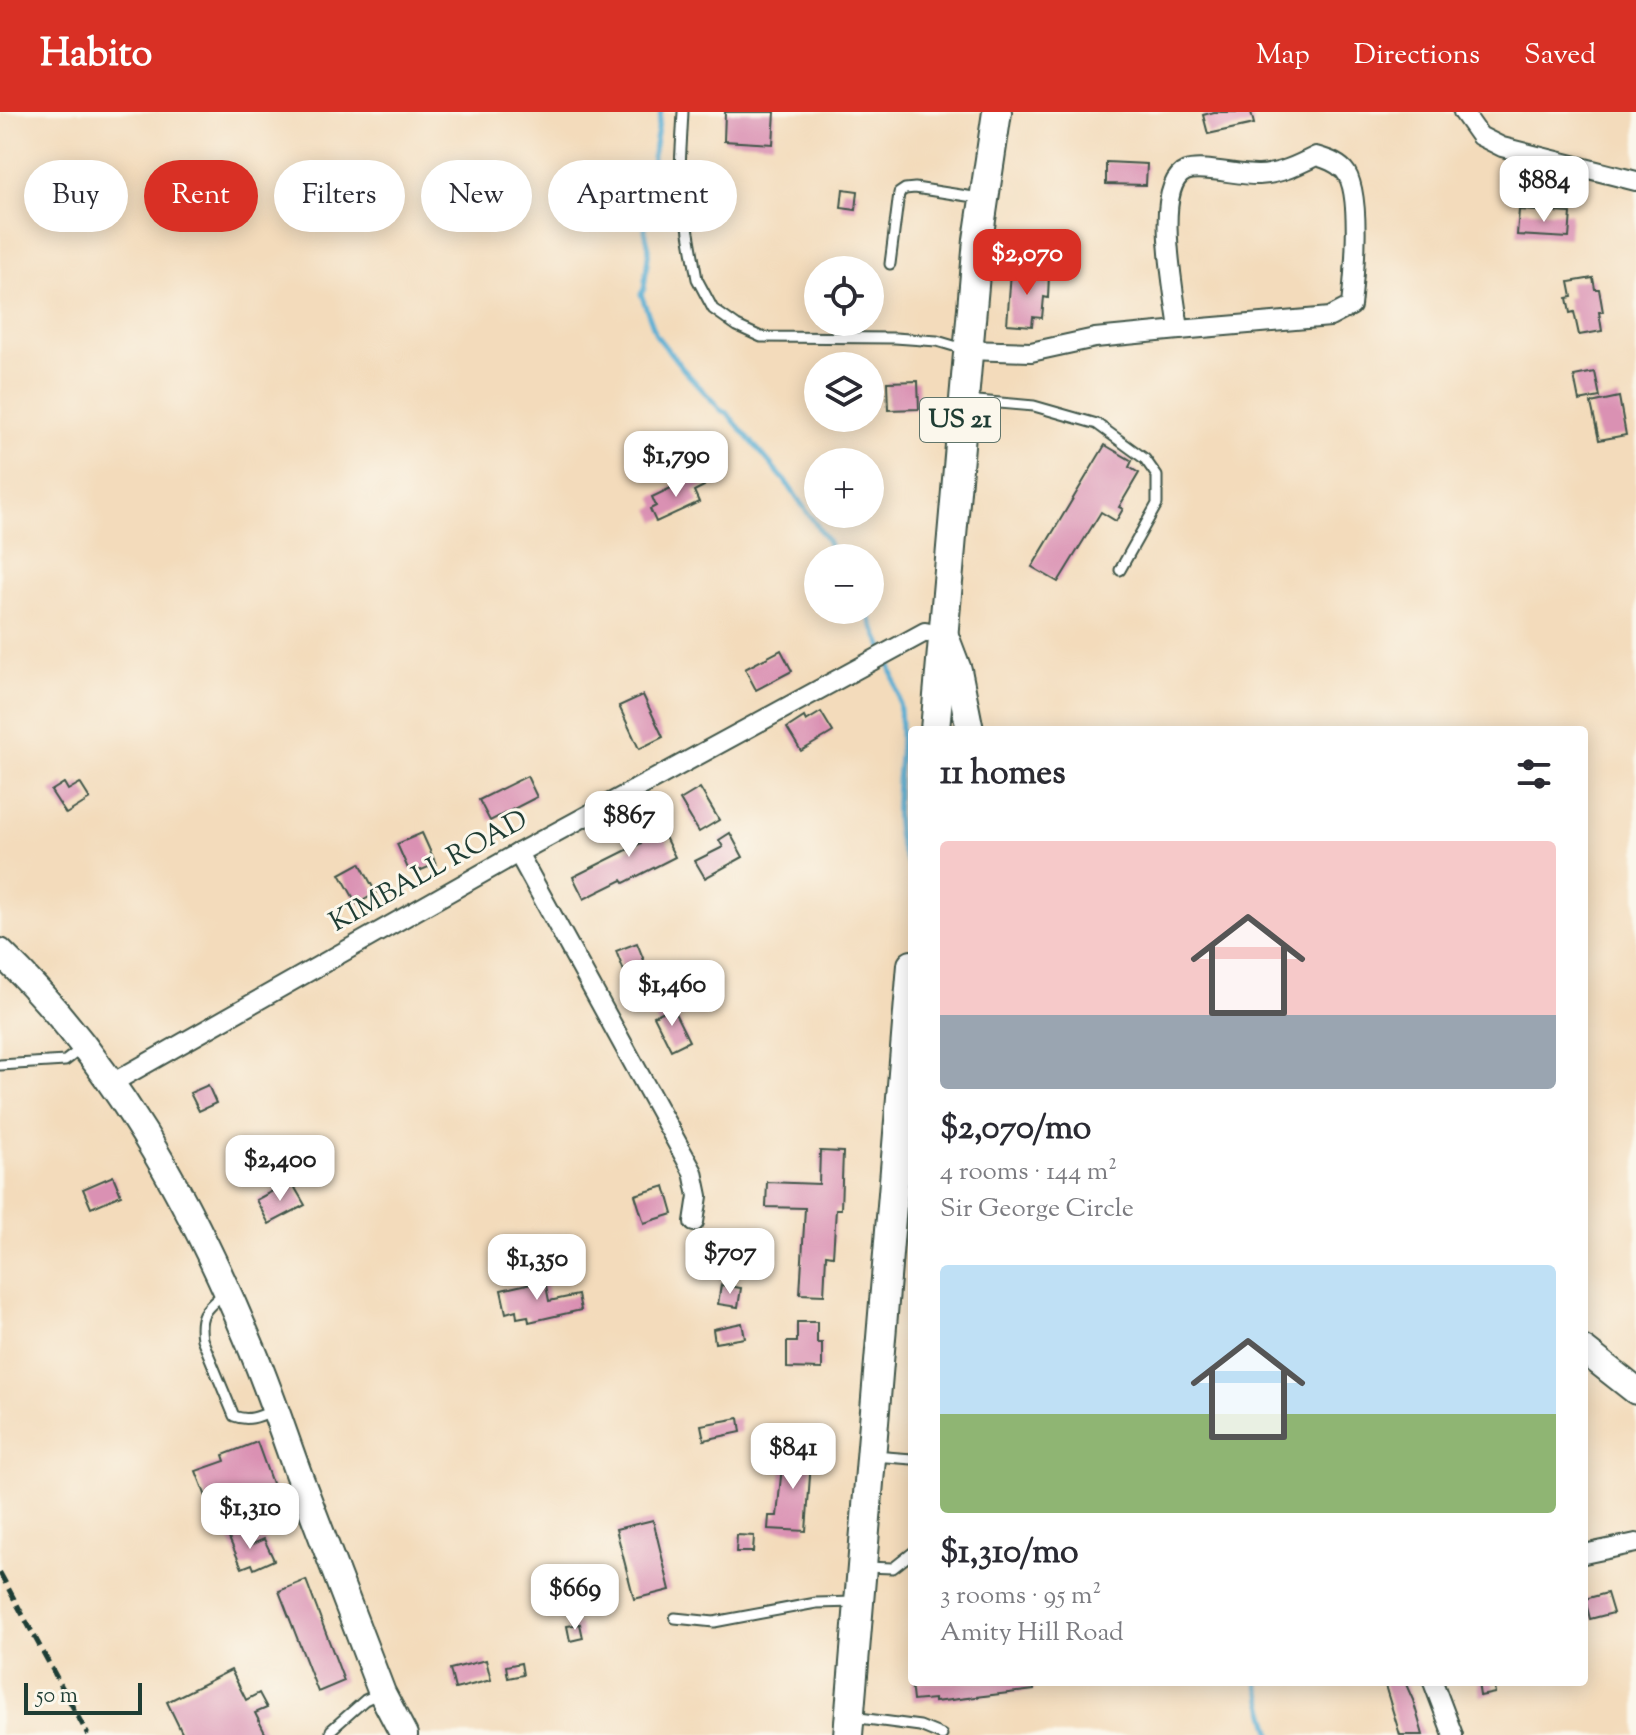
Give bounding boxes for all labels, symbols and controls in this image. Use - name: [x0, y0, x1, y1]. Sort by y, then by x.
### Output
- text: Habito: [40, 29, 152, 83]
- text: Map: [1256, 36, 1310, 76]
- text: Directions: [1354, 36, 1480, 76]
- text: Saved: [1524, 36, 1596, 76]
- pin: $884: [1497, 156, 1591, 224]
- chip: Buy: [24, 160, 128, 232]
- chip: Rent: [144, 160, 258, 232]
- chip: Filters: [274, 160, 405, 232]
- chip: New: [421, 160, 532, 232]
- chip: Apartment: [548, 160, 737, 232]
- text: $884: [1518, 163, 1570, 200]
- pin: $2,070: [962, 229, 1092, 297]
- text: $2,070: [991, 236, 1063, 273]
- map controls: [804, 256, 884, 624]
- button: locate: [804, 256, 884, 336]
- button: layers: [804, 352, 884, 432]
- road number: US 21: [920, 398, 1000, 442]
- pin: $1,790: [611, 431, 741, 499]
- text: $1,790: [642, 438, 710, 475]
- button: +: [804, 448, 884, 528]
- button: −: [804, 544, 884, 624]
- text: 11 homes: [940, 750, 1066, 799]
- icon: filters: [1512, 752, 1556, 796]
- pin: $867: [582, 791, 676, 859]
- text: $867: [603, 798, 655, 835]
- street label: KIMBALL ROAD: [323, 801, 535, 943]
- icon: home: [1176, 893, 1320, 1037]
- pin: $1,460: [607, 960, 737, 1028]
- text: $1,460: [638, 967, 706, 1004]
- text: $2,070/mo: [940, 1105, 1091, 1154]
- pin: $2,400: [215, 1135, 345, 1203]
- text: $2,400: [244, 1142, 316, 1179]
- text: 4 rooms · 144 m²: [940, 1154, 1117, 1191]
- text: Sir George Circle: [940, 1191, 1134, 1228]
- pin: $707: [683, 1228, 777, 1296]
- pin: $1,350: [472, 1234, 602, 1302]
- text: $707: [703, 1235, 757, 1272]
- text: $1,350: [506, 1241, 568, 1278]
- icon: home: [1176, 1317, 1320, 1461]
- pin: $841: [746, 1423, 840, 1491]
- text: $841: [769, 1430, 817, 1467]
- pin: $1,310: [185, 1483, 315, 1551]
- text: $1,310: [219, 1490, 281, 1527]
- text: $1,310/mo: [940, 1529, 1079, 1578]
- pin: $669: [528, 1564, 622, 1632]
- text: $669: [549, 1571, 601, 1608]
- text: 3 rooms · 95 m²: [940, 1578, 1101, 1615]
- text: Amity Hill Road: [940, 1615, 1124, 1652]
- scale bar: [24, 1679, 142, 1715]
- text: 50 m: [36, 1681, 78, 1713]

